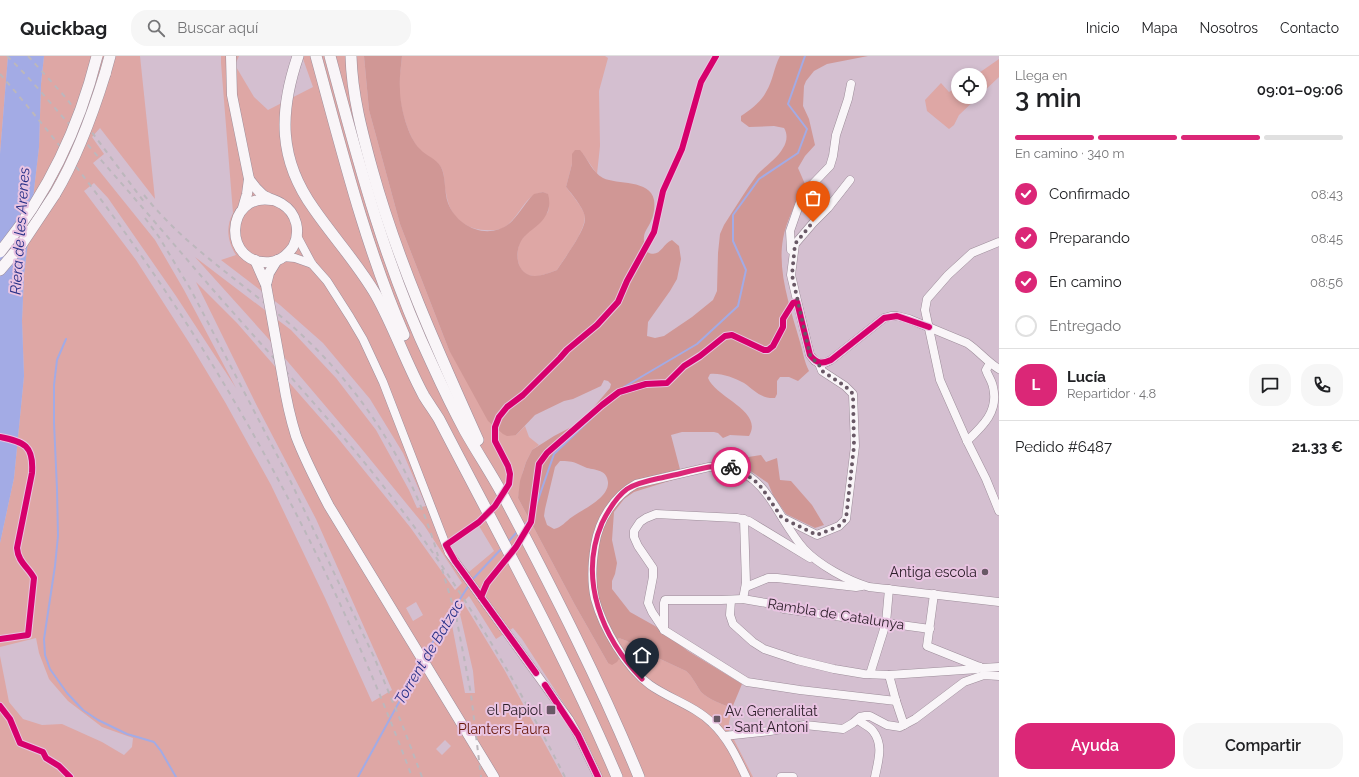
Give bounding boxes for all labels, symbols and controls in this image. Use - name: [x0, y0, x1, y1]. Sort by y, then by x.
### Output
- search box: [131, 10, 411, 46]
- text: Quickbag: [20, 17, 107, 39]
- icon: search: [145, 17, 167, 39]
- text: Buscar aquí: [177, 19, 258, 37]
- text: Inicio: [1086, 20, 1119, 36]
- text: Mapa: [1141, 20, 1178, 36]
- text: Nosotros: [1200, 20, 1258, 36]
- text: Contacto: [1280, 20, 1339, 36]
- map controls: [951, 68, 987, 104]
- button: locate: [951, 68, 987, 104]
- text: Llega en: [1015, 68, 1067, 83]
- text: 09:01–09:06: [1257, 81, 1343, 99]
- text: 3 min: [1015, 83, 1082, 113]
- text: En camino · 340 m: [1015, 146, 1124, 161]
- water label: Riera de les Arenes: [7, 167, 33, 295]
- pin: [796, 181, 830, 222]
- icon: check: [1015, 183, 1037, 205]
- text: Confirmado: [1049, 185, 1130, 203]
- icon: bag: [802, 187, 824, 209]
- text: 08:43: [1311, 187, 1343, 202]
- icon: check: [1015, 227, 1037, 249]
- text: Preparando: [1049, 229, 1130, 247]
- text: 08:45: [1311, 231, 1343, 246]
- icon: check: [1015, 271, 1037, 293]
- text: En camino: [1049, 273, 1122, 291]
- text: 08:56: [1310, 275, 1343, 290]
- text: Entregado: [1049, 317, 1121, 335]
- button: chat: [1249, 364, 1291, 406]
- button: phone: [1301, 364, 1343, 406]
- text: Lucía: [1067, 368, 1106, 386]
- text: L: [1032, 376, 1040, 394]
- text: Repartidor · 4.8: [1067, 386, 1156, 401]
- text: Pedido #6487: [1015, 438, 1112, 456]
- text: 21.33 €: [1291, 438, 1343, 456]
- courier: [711, 447, 751, 487]
- icon: bike: [720, 456, 742, 478]
- place label: Antiga escola: [889, 564, 977, 580]
- marker: Antiga escola: [980, 567, 990, 577]
- street label: Rambla de Catalunya: [766, 595, 906, 633]
- water label: Torrent de Batzac: [391, 596, 467, 707]
- pin: [625, 638, 659, 679]
- icon: home: [631, 644, 653, 666]
- place label: el Papiol: [487, 702, 542, 718]
- place label: Av. Generalitat - Sant Antoni: [725, 703, 818, 735]
- marker: el Papiol: [545, 704, 557, 716]
- marker: Av. Generalitat - Sant Antoni: [712, 714, 722, 724]
- park label: Planters Faura: [458, 721, 550, 737]
- button: Ayuda: [1015, 723, 1175, 769]
- button: Compartir: [1183, 723, 1343, 769]

